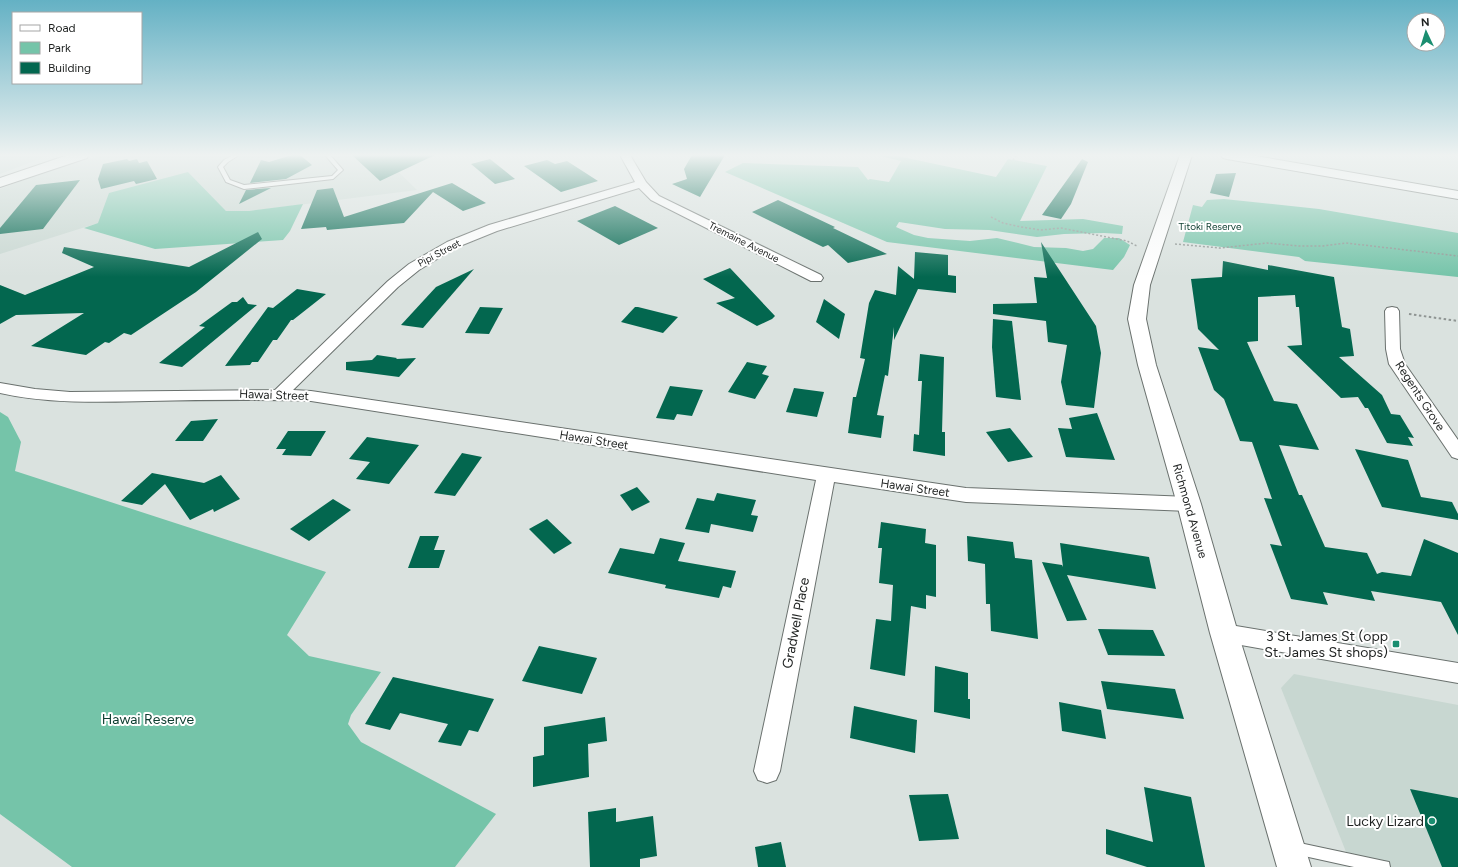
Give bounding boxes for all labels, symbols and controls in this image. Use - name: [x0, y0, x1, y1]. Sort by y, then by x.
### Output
- legend: [12, 12, 142, 84]
- north arrow: [1406, 12, 1446, 52]
- text: N: [1421, 16, 1430, 29]
- text: Road: [48, 21, 76, 35]
- text: Park: [48, 41, 71, 55]
- text: Building: [48, 61, 91, 75]
- street label: Tremaine Avenue: [707, 219, 782, 266]
- park label: Titoki Reserve: [1179, 220, 1242, 233]
- street label: Pipi Street: [415, 236, 463, 270]
- street label: Regents Grove: [1392, 359, 1448, 434]
- street label: Hawai Street: [239, 387, 310, 403]
- street label: Hawai Street: [558, 428, 630, 452]
- street label: Richmond Avenue: [1170, 462, 1210, 560]
- street label: Hawai Street: [879, 476, 951, 500]
- street label: Gradwell Place: [779, 576, 813, 670]
- place label: 3 St. James St (opp St. James St shops): [1264, 628, 1388, 661]
- marker: 3 St. James St (opp St. James St shops): [1391, 639, 1401, 649]
- park label: Hawai Reserve: [102, 711, 194, 728]
- place label: Lucky Lizard: [1346, 813, 1424, 830]
- marker: Lucky Lizard: [1427, 816, 1437, 826]

